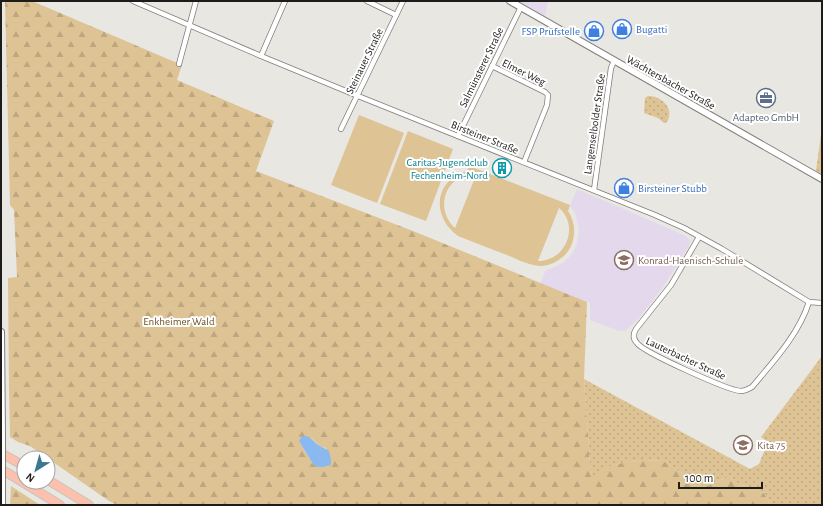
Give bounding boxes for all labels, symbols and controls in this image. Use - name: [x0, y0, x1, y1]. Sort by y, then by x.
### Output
- shop icon: Bugatti: [611, 18, 633, 40]
- shop icon: FSP Prüfstelle: [583, 20, 605, 42]
- place label: Bugatti: [636, 24, 668, 35]
- street label: Salmünsterer Straße: [457, 25, 506, 109]
- place label: FSP Prüfstelle: [522, 26, 580, 37]
- street label: Steinauer Straße: [344, 27, 385, 96]
- street label: Wächtersbacher Straße: [624, 53, 717, 111]
- street label: Elmer Weg: [500, 57, 548, 88]
- street label: Langenselbolder Straße: [582, 73, 607, 175]
- office icon: Adapteo GmbH: [755, 87, 777, 109]
- place label: Adapteo GmbH: [733, 112, 799, 123]
- street label: Birsteiner Straße: [449, 119, 520, 156]
- place label: Caritas-Jugendclub Fechenheim-Nord: [406, 157, 488, 181]
- building icon: Caritas-Jugendclub Fechenheim-Nord: [491, 157, 513, 179]
- shop icon: Birsteiner Stubb: [613, 177, 635, 199]
- place label: Birsteiner Stubb: [638, 183, 707, 194]
- school or university icon: Konrad-Haenisch-Schule: [613, 249, 635, 271]
- place label: Konrad-Haenisch-Schule: [638, 255, 743, 266]
- park label: Enkheimer Wald: [143, 316, 215, 327]
- street label: Lauterbacher Straße: [644, 335, 727, 382]
- school or university icon: Kita 75: [732, 434, 754, 456]
- place label: Kita 75: [757, 440, 786, 451]
- north arrow: [16, 450, 56, 490]
- scale bar: [679, 464, 762, 490]
- text: N: [24, 471, 37, 484]
- text: 100 m: [685, 472, 713, 484]

